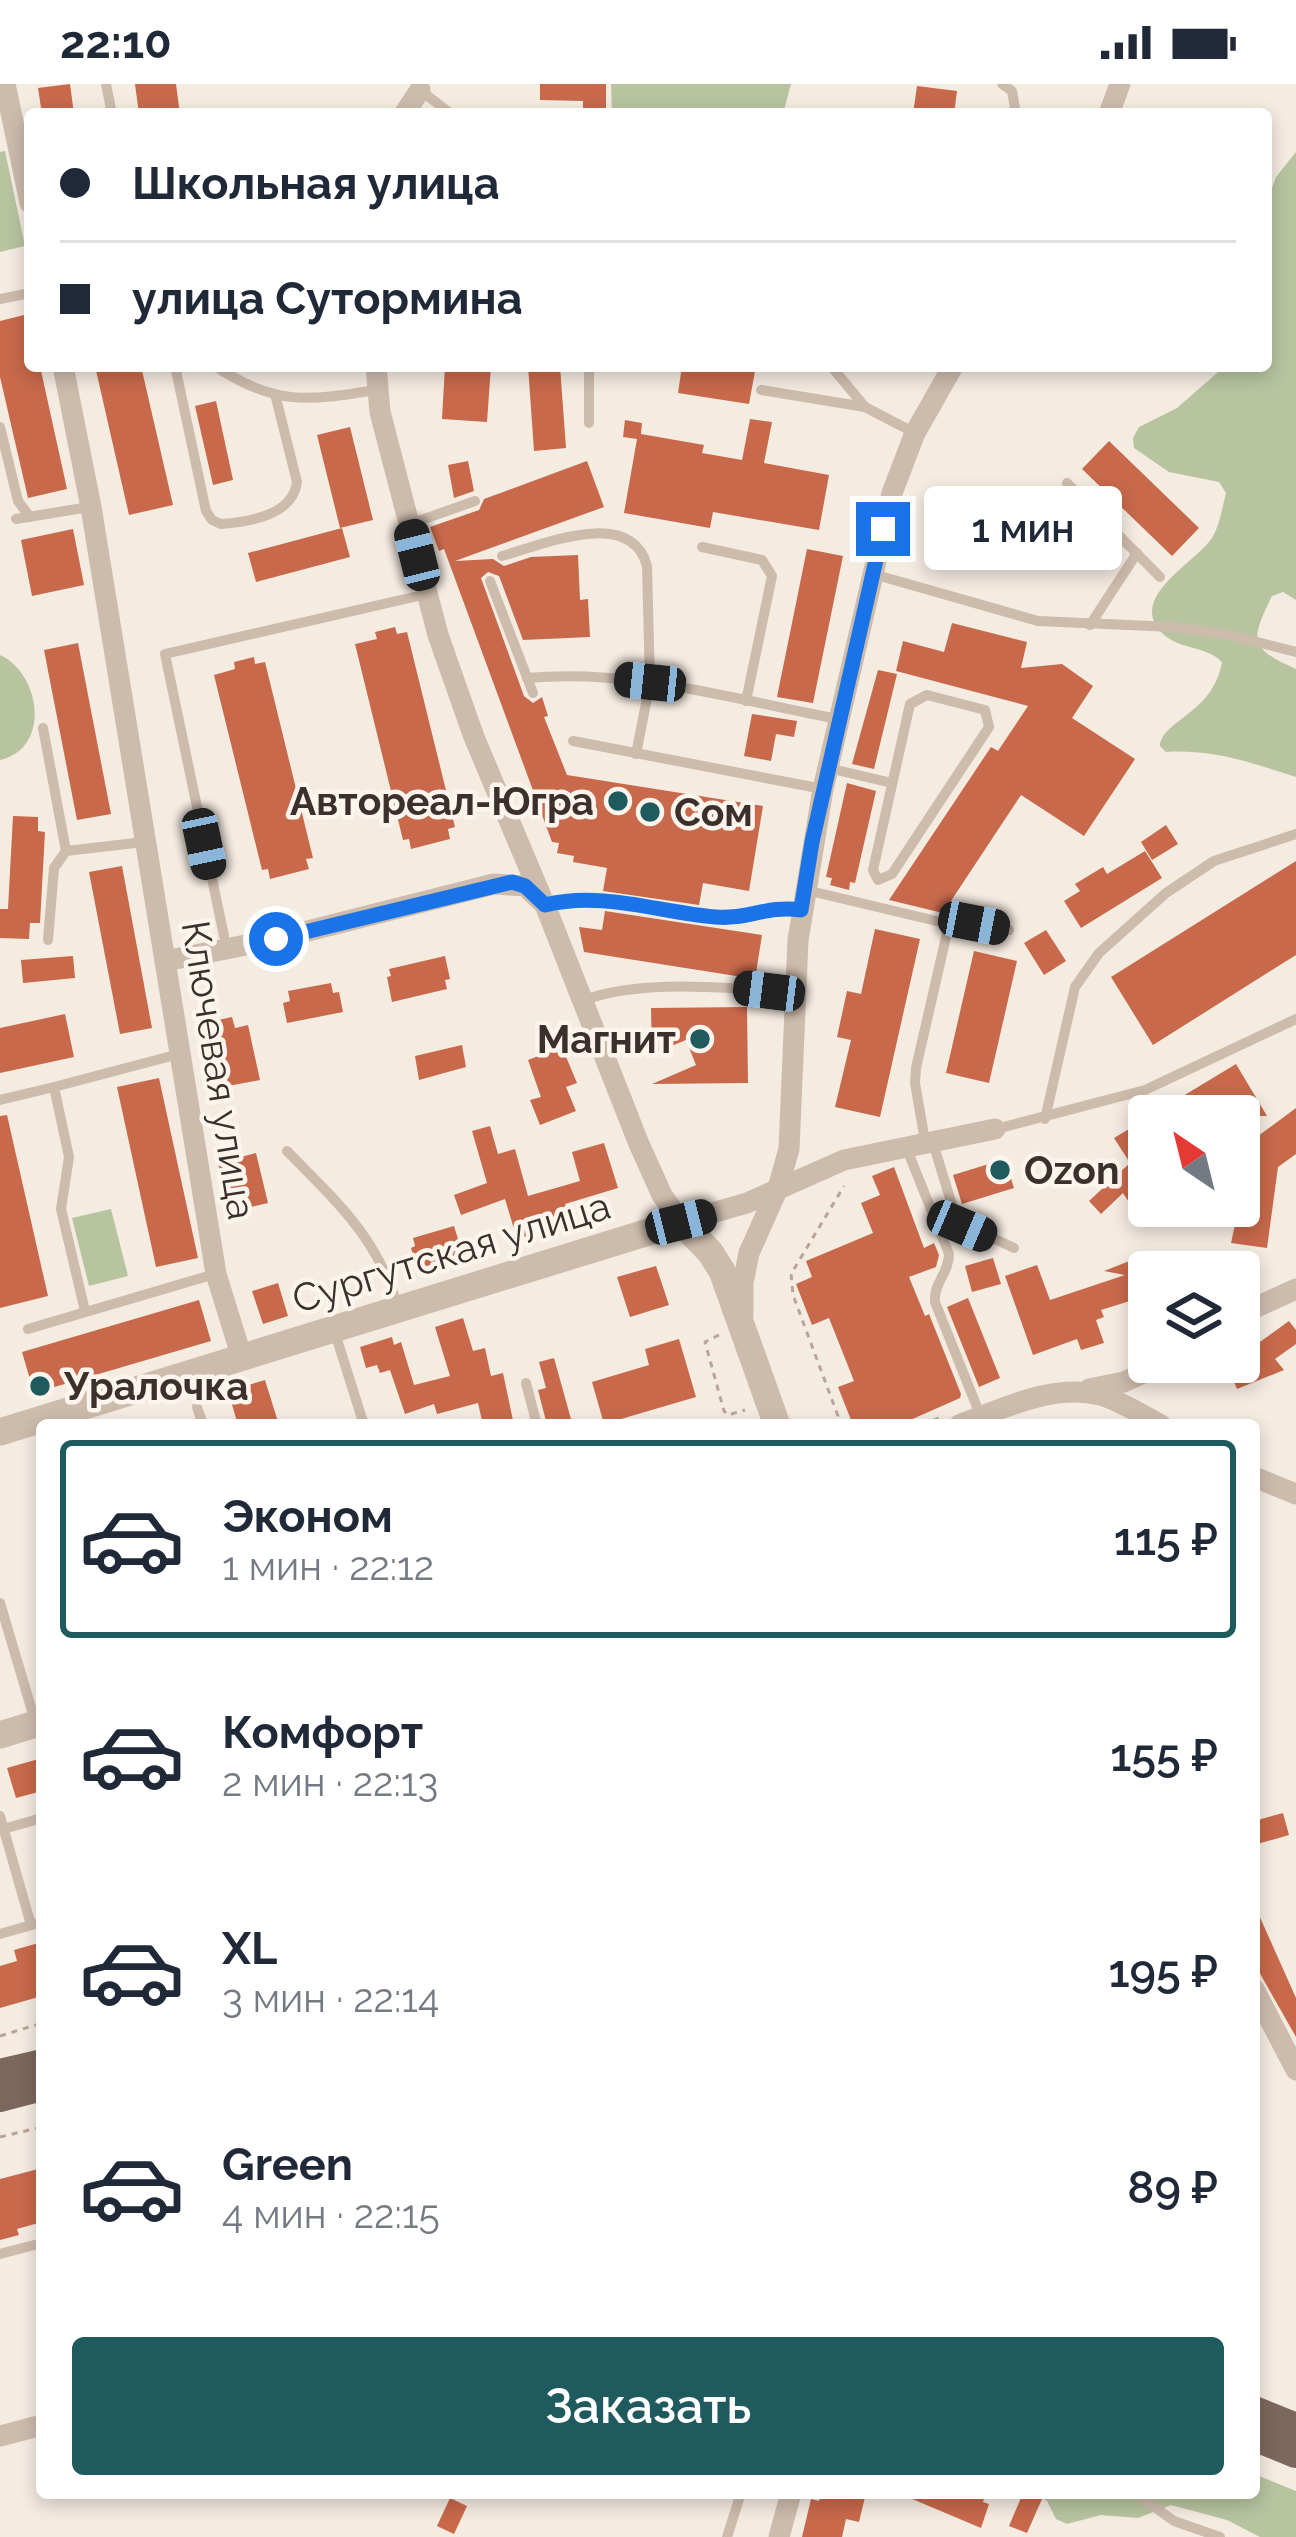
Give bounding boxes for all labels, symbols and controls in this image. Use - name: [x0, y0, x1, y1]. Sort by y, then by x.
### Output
- text: 22:10: [60, 16, 172, 69]
- text: Школьная улица: [132, 157, 500, 210]
- text: улица Сутормина: [132, 272, 523, 325]
- callout: 1 мин: [925, 487, 1123, 571]
- route end: [856, 502, 910, 556]
- text: 1 мин: [972, 505, 1074, 551]
- car: [391, 516, 443, 594]
- car: [612, 660, 688, 704]
- place label: Автореал-Югра: [290, 778, 594, 824]
- marker: Автореал-Югра: [605, 788, 631, 814]
- place label: Сом: [674, 789, 753, 835]
- marker: Сом: [637, 799, 663, 825]
- car: [179, 805, 229, 883]
- car: [935, 898, 1013, 948]
- route start: [249, 912, 303, 966]
- street label: Ключевая улица: [173, 917, 265, 1223]
- car: [731, 969, 807, 1013]
- place label: Магнит: [537, 1016, 676, 1062]
- marker: Магнит: [687, 1026, 713, 1052]
- north arrow: [1128, 1095, 1260, 1227]
- map controls: [1128, 1095, 1260, 1383]
- place label: Ozon: [1024, 1147, 1119, 1193]
- marker: Ozon: [987, 1157, 1013, 1183]
- street label: Сургутская улица: [287, 1182, 615, 1322]
- car: [922, 1195, 1002, 1257]
- car: [642, 1196, 720, 1248]
- button: layers: [1128, 1251, 1260, 1383]
- place label: Уралочка: [63, 1363, 249, 1409]
- marker: Уралочка: [27, 1373, 53, 1399]
- icon: car: [78, 1485, 186, 1593]
- text: Эконом: [222, 1490, 393, 1543]
- text: 115 ₽: [1114, 1513, 1218, 1566]
- text: 1 мин · 22:12: [222, 1543, 434, 1589]
- icon: car: [78, 1701, 186, 1809]
- text: Комфорт: [222, 1706, 423, 1759]
- text: 155 ₽: [1110, 1729, 1218, 1782]
- text: 2 мин · 22:13: [222, 1759, 438, 1805]
- icon: car: [78, 1917, 186, 2025]
- text: XL: [222, 1922, 277, 1975]
- text: 195 ₽: [1108, 1945, 1218, 1998]
- text: 3 мин · 22:14: [222, 1975, 439, 2021]
- icon: car: [78, 2133, 186, 2241]
- text: Green: [222, 2138, 353, 2191]
- text: 89 ₽: [1127, 2161, 1218, 2214]
- text: 4 мин · 22:15: [222, 2191, 440, 2237]
- button: Заказать: [72, 2337, 1224, 2475]

